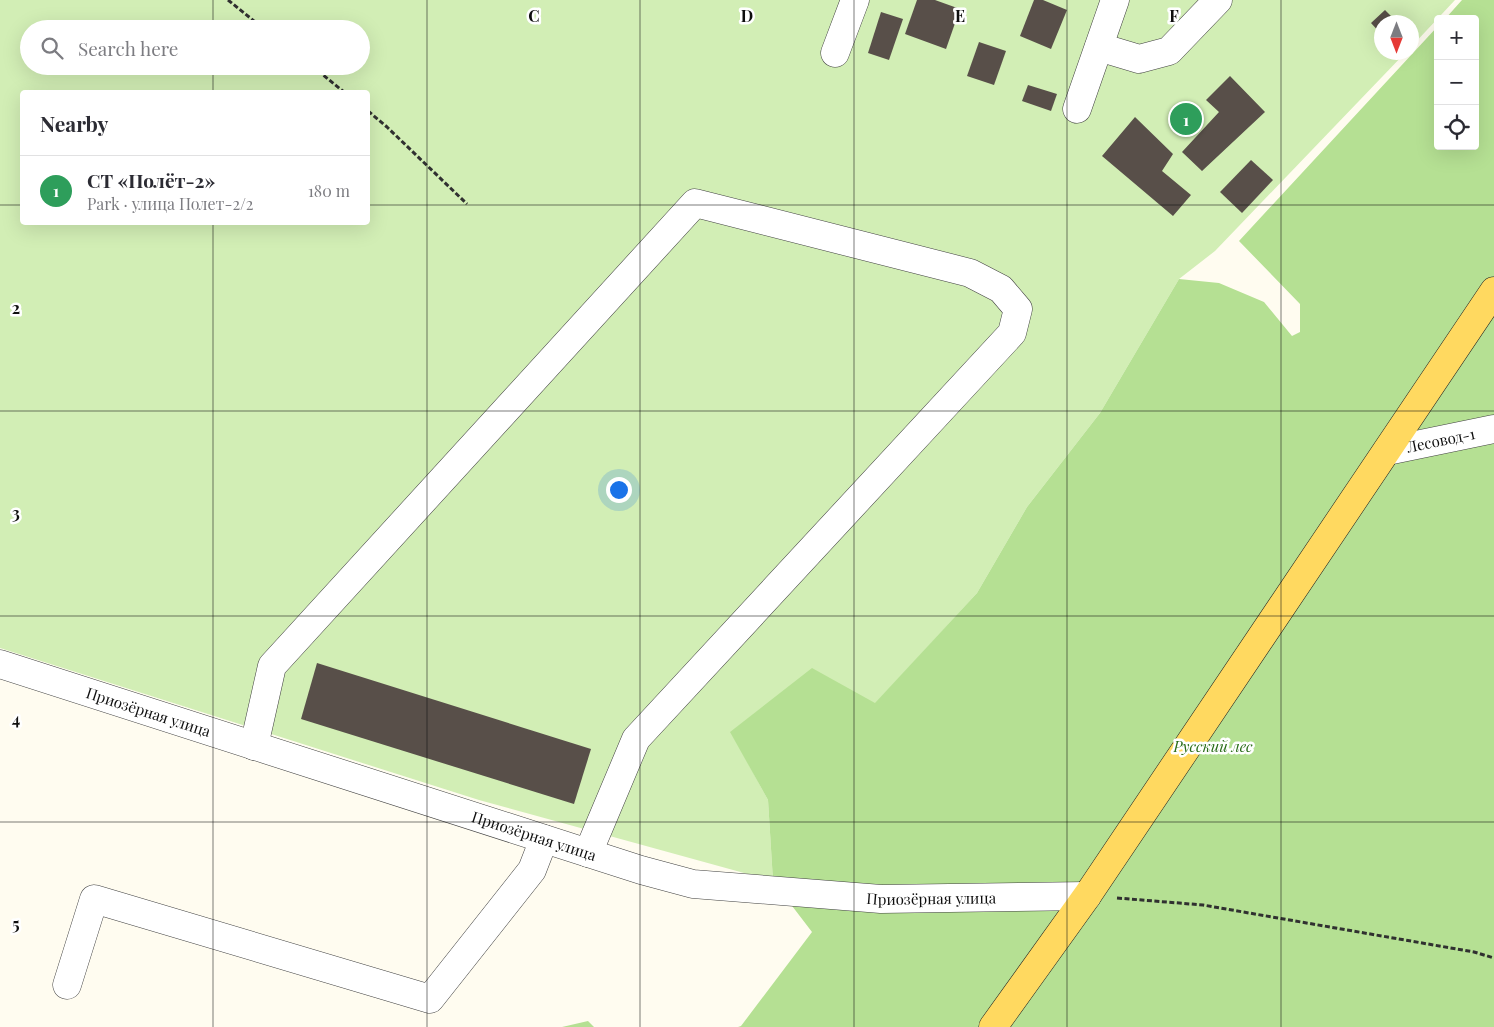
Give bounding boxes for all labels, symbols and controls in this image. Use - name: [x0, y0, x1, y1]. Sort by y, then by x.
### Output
- text: C: [528, 5, 540, 26]
- text: D: [741, 5, 753, 26]
- text: E: [955, 5, 965, 26]
- text: F: [1169, 5, 1179, 26]
- north arrow: [1374, 15, 1419, 60]
- map controls: [1434, 15, 1479, 150]
- button: +: [1434, 15, 1479, 60]
- search box: [20, 20, 370, 75]
- icon: search: [38, 34, 66, 62]
- text: Search here: [78, 35, 178, 61]
- button: −: [1434, 60, 1479, 105]
- pin: 1: [1170, 100, 1202, 138]
- button: locate: [1434, 105, 1479, 150]
- text: Nearby: [40, 109, 109, 137]
- text: СТ «Полёт-2»: [87, 167, 215, 193]
- text: 1: [53, 180, 59, 201]
- text: 180 m: [308, 180, 350, 201]
- text: Park · улица Полет-2/2: [87, 193, 253, 214]
- text: 2: [12, 297, 20, 318]
- street label: Лесовод-1: [1404, 423, 1477, 457]
- your location: [606, 477, 632, 503]
- text: 3: [12, 502, 20, 523]
- street label: Приозёрная улица: [84, 682, 214, 741]
- text: 4: [12, 708, 20, 729]
- park label: Русский лес: [1172, 736, 1253, 756]
- street label: Приозёрная улица: [469, 806, 599, 865]
- street label: Приозёрная улица: [866, 887, 997, 909]
- text: 5: [12, 913, 20, 934]

